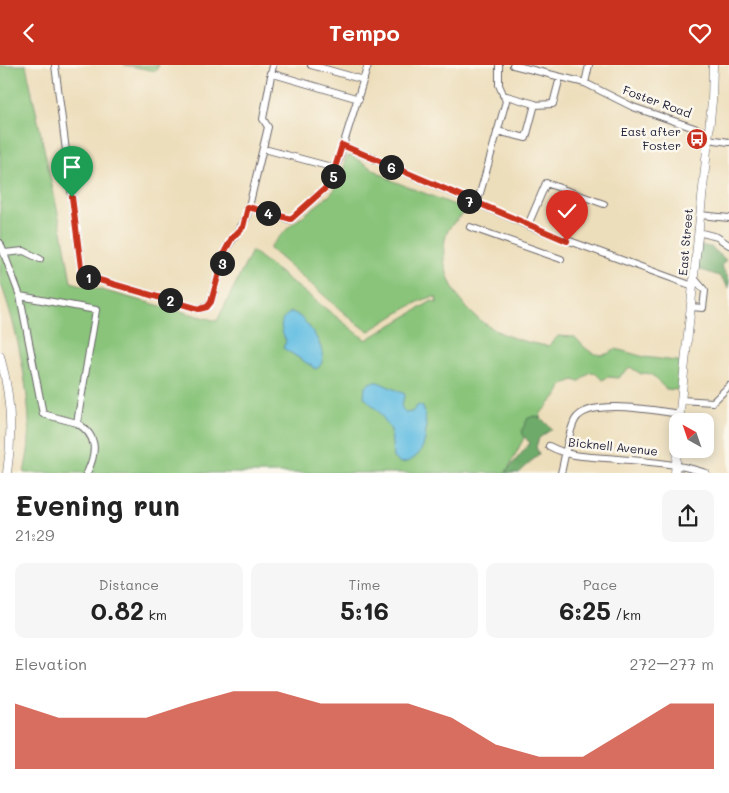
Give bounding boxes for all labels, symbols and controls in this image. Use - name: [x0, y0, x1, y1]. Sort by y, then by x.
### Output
- text: Tempo: [329, 18, 400, 47]
- icon: back: [15, 19, 43, 47]
- icon: heart: [686, 19, 714, 47]
- street label: Foster Road: [621, 81, 694, 121]
- place label: East after Foster: [621, 123, 681, 153]
- bus stop icon: East after Foster: [685, 127, 709, 151]
- pin: [51, 146, 93, 197]
- icon: arrive: [58, 153, 86, 181]
- pin: 6: [378, 155, 404, 179]
- text: 6: [387, 158, 396, 177]
- pin: 5: [320, 163, 346, 189]
- text: 5: [329, 167, 338, 186]
- pin: 7: [456, 189, 482, 213]
- pin: [546, 190, 588, 241]
- text: 7: [466, 192, 473, 211]
- icon: check: [553, 197, 581, 225]
- pin: 4: [256, 201, 280, 225]
- text: 4: [264, 204, 273, 223]
- street label: East Street: [674, 208, 696, 276]
- pin: 3: [210, 251, 234, 275]
- text: 3: [218, 254, 227, 273]
- pin: 1: [76, 265, 100, 289]
- text: 1: [85, 268, 92, 287]
- pin: 2: [158, 287, 182, 313]
- text: 2: [167, 291, 174, 310]
- north arrow: [669, 413, 714, 457]
- map controls: [669, 413, 714, 458]
- street label: Bicknell Avenue: [568, 433, 659, 459]
- text: Evening run: [15, 487, 180, 523]
- button: share: [662, 490, 714, 542]
- text: 21:29: [15, 524, 54, 545]
- text: Distance: [99, 575, 159, 594]
- text: Time: [349, 575, 380, 594]
- text: Pace: [583, 575, 617, 594]
- text: 0.82: [91, 594, 144, 626]
- text: 5:16: [340, 594, 389, 626]
- text: 6:25: [559, 594, 611, 626]
- text: km: [144, 605, 167, 624]
- text: /km: [611, 605, 641, 624]
- text: Elevation: [15, 653, 87, 674]
- text: 272–277 m: [630, 653, 714, 674]

